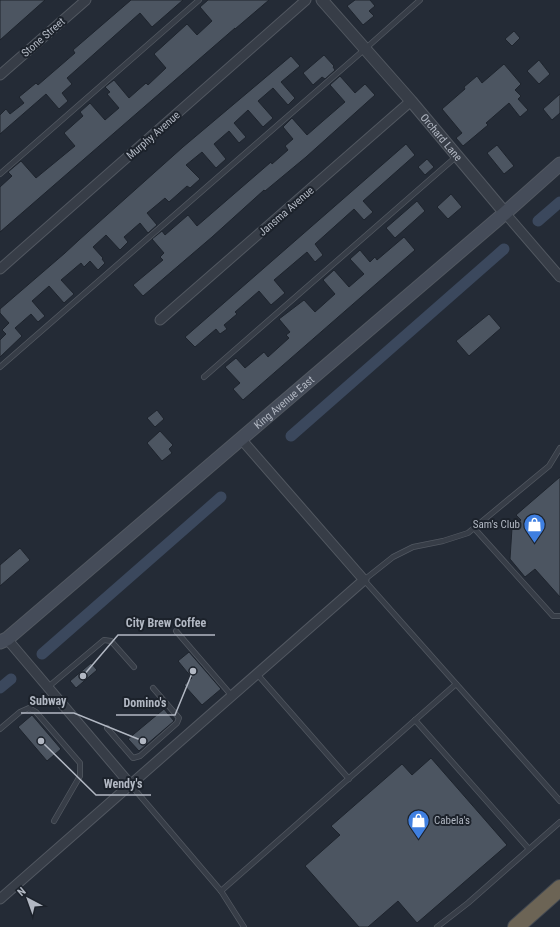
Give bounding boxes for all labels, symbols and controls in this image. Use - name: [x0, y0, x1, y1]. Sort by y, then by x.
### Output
- street label: Stone Street: [19, 15, 68, 60]
- street label: Murphy Avenue: [124, 109, 183, 162]
- street label: Orchard Lane: [418, 111, 465, 164]
- street label: Jansma Avenue: [256, 184, 317, 239]
- street label: King Avenue East: [251, 373, 317, 432]
- shop icon: Sam's Club: [522, 511, 548, 544]
- place label: Sam's Club: [473, 518, 520, 531]
- callout: City Brew Coffee: [118, 611, 215, 635]
- text: City Brew Coffee: [126, 616, 206, 630]
- callout: Subway: [21, 689, 74, 713]
- callout: Domino's: [116, 691, 175, 715]
- text: Subway: [30, 694, 67, 708]
- text: Domino's: [124, 696, 167, 710]
- callout: Wendy's: [96, 771, 151, 795]
- text: Wendy's: [104, 777, 143, 791]
- shop icon: Cabela's: [406, 807, 432, 840]
- place label: Cabela's: [434, 814, 470, 827]
- north arrow: [8, 879, 48, 919]
- text: N: [15, 885, 29, 899]

